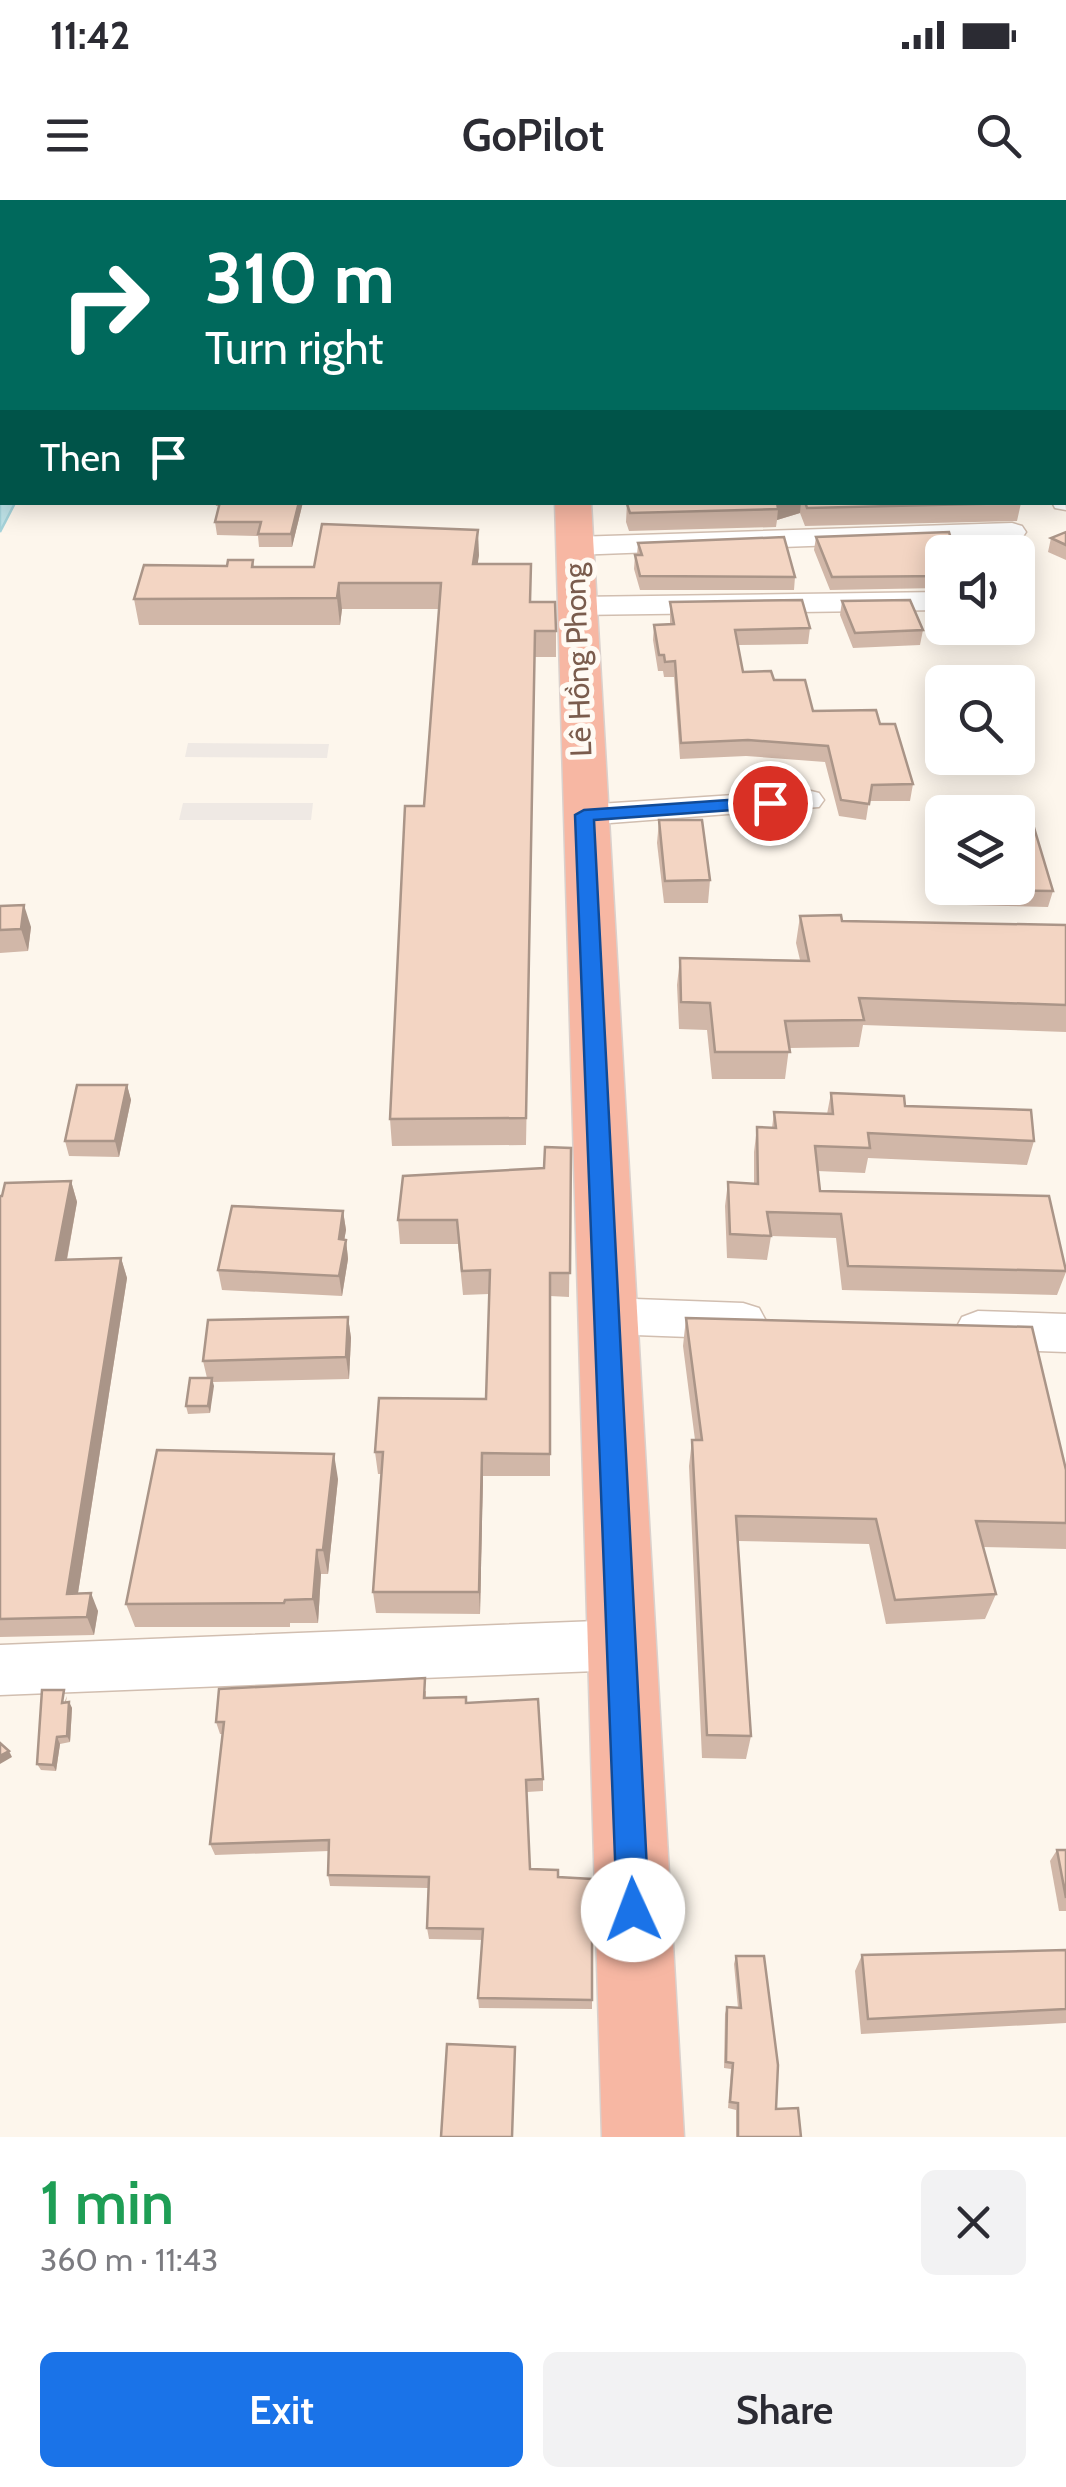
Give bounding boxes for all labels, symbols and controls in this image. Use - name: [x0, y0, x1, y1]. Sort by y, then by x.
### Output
- text: 11:42: [50, 12, 130, 59]
- icon: menu: [40, 108, 95, 163]
- text: GoPilot: [462, 108, 604, 162]
- icon: search: [971, 108, 1026, 163]
- text: 310 m: [205, 235, 395, 321]
- icon: right: [40, 240, 170, 370]
- text: Turn right: [205, 321, 384, 375]
- icon: arrive: [141, 430, 196, 485]
- text: Then: [40, 434, 121, 481]
- map controls: [925, 535, 1035, 905]
- button: sound: [925, 535, 1035, 645]
- street label: Lê Hồng Phong: [556, 561, 599, 758]
- button: search: [925, 665, 1035, 775]
- pin: [728, 761, 813, 846]
- icon: arrive: [743, 776, 798, 831]
- button: layers: [925, 795, 1035, 905]
- position arrow: [581, 1858, 685, 1962]
- text: 1 min: [40, 2166, 174, 2239]
- button: close: [921, 2170, 1026, 2275]
- text: 360 m · 11:43: [40, 2240, 218, 2279]
- button: Exit: [40, 2352, 523, 2467]
- button: Share: [543, 2352, 1026, 2467]

